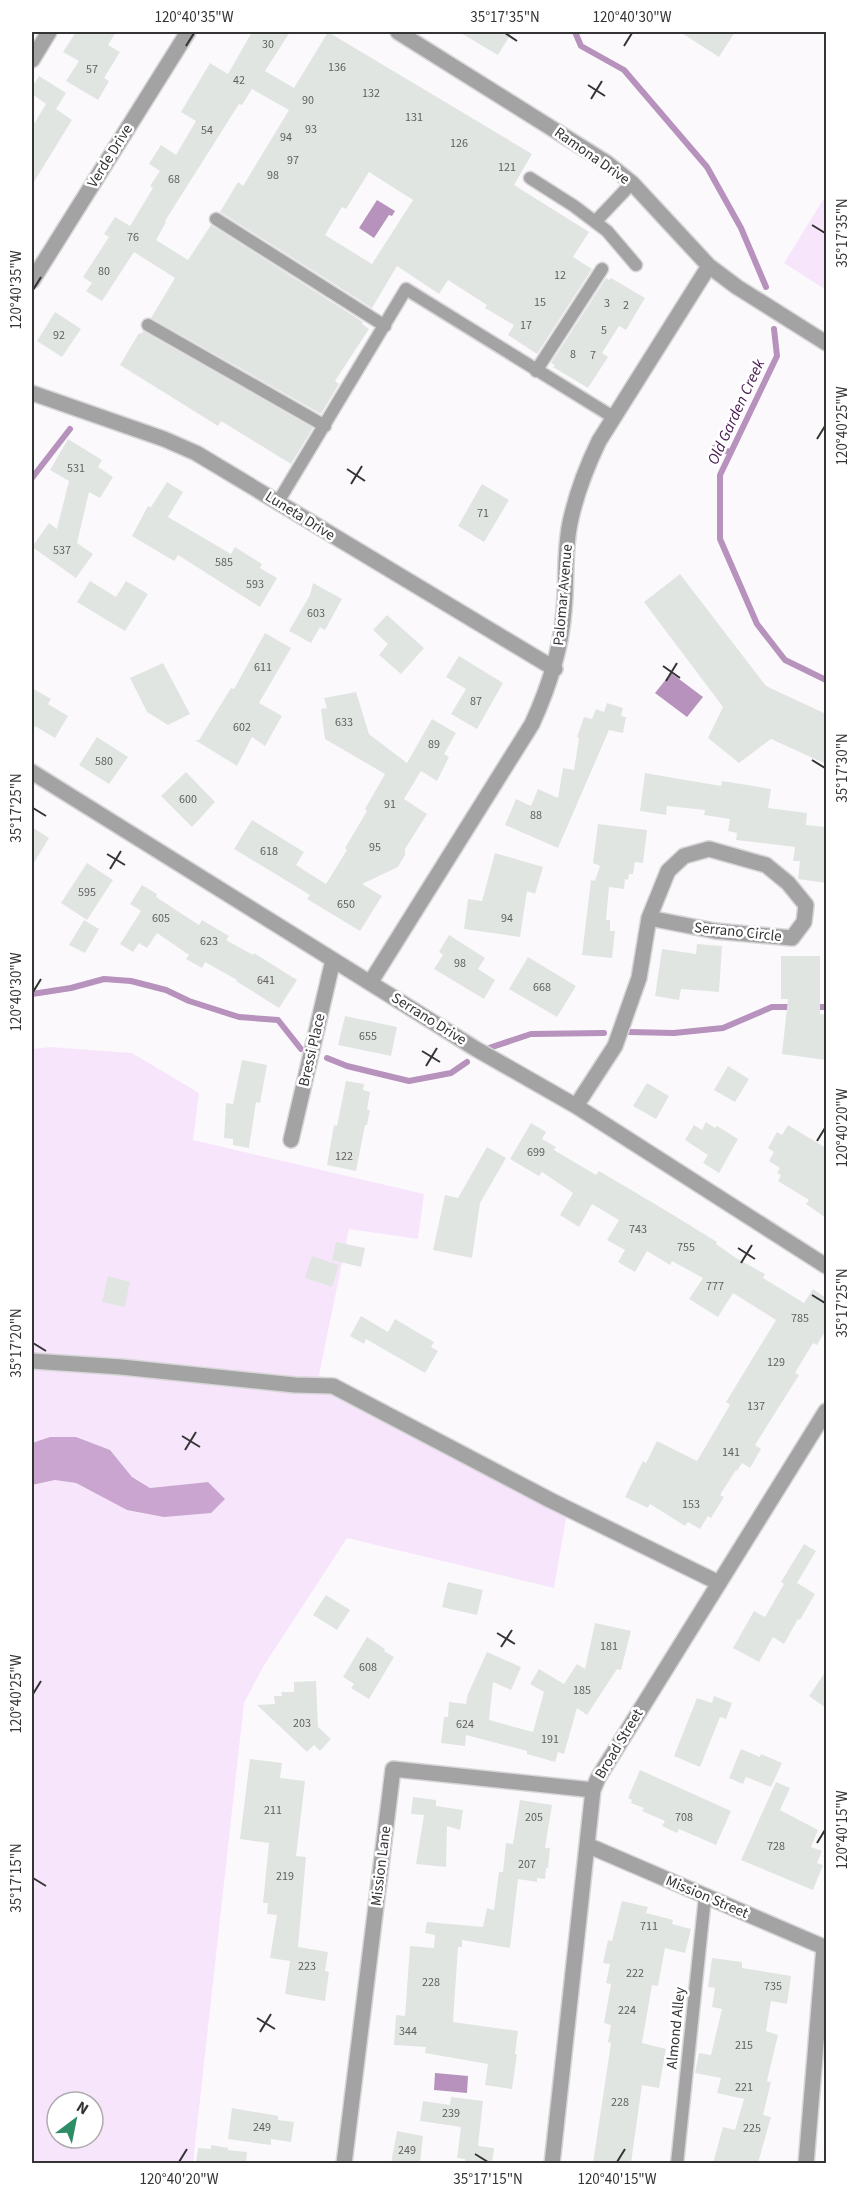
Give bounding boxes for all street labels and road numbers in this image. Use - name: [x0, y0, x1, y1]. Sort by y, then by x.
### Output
- street label: Verde Drive: [82, 120, 138, 192]
- street label: Ramona Drive: [550, 122, 634, 190]
- street label: Luneta Drive: [261, 486, 339, 546]
- street label: Palomar Avenue: [548, 543, 578, 647]
- street label: Serrano Circle: [693, 917, 783, 947]
- street label: Serrano Drive: [387, 988, 471, 1050]
- street label: Bressi Place: [293, 1011, 331, 1089]
- street label: Broad Street: [590, 1705, 648, 1783]
- street label: Mission Lane: [366, 1825, 396, 1907]
- street label: Mission Street: [662, 1870, 752, 1924]
- street label: Almond Alley: [661, 1986, 691, 2070]

